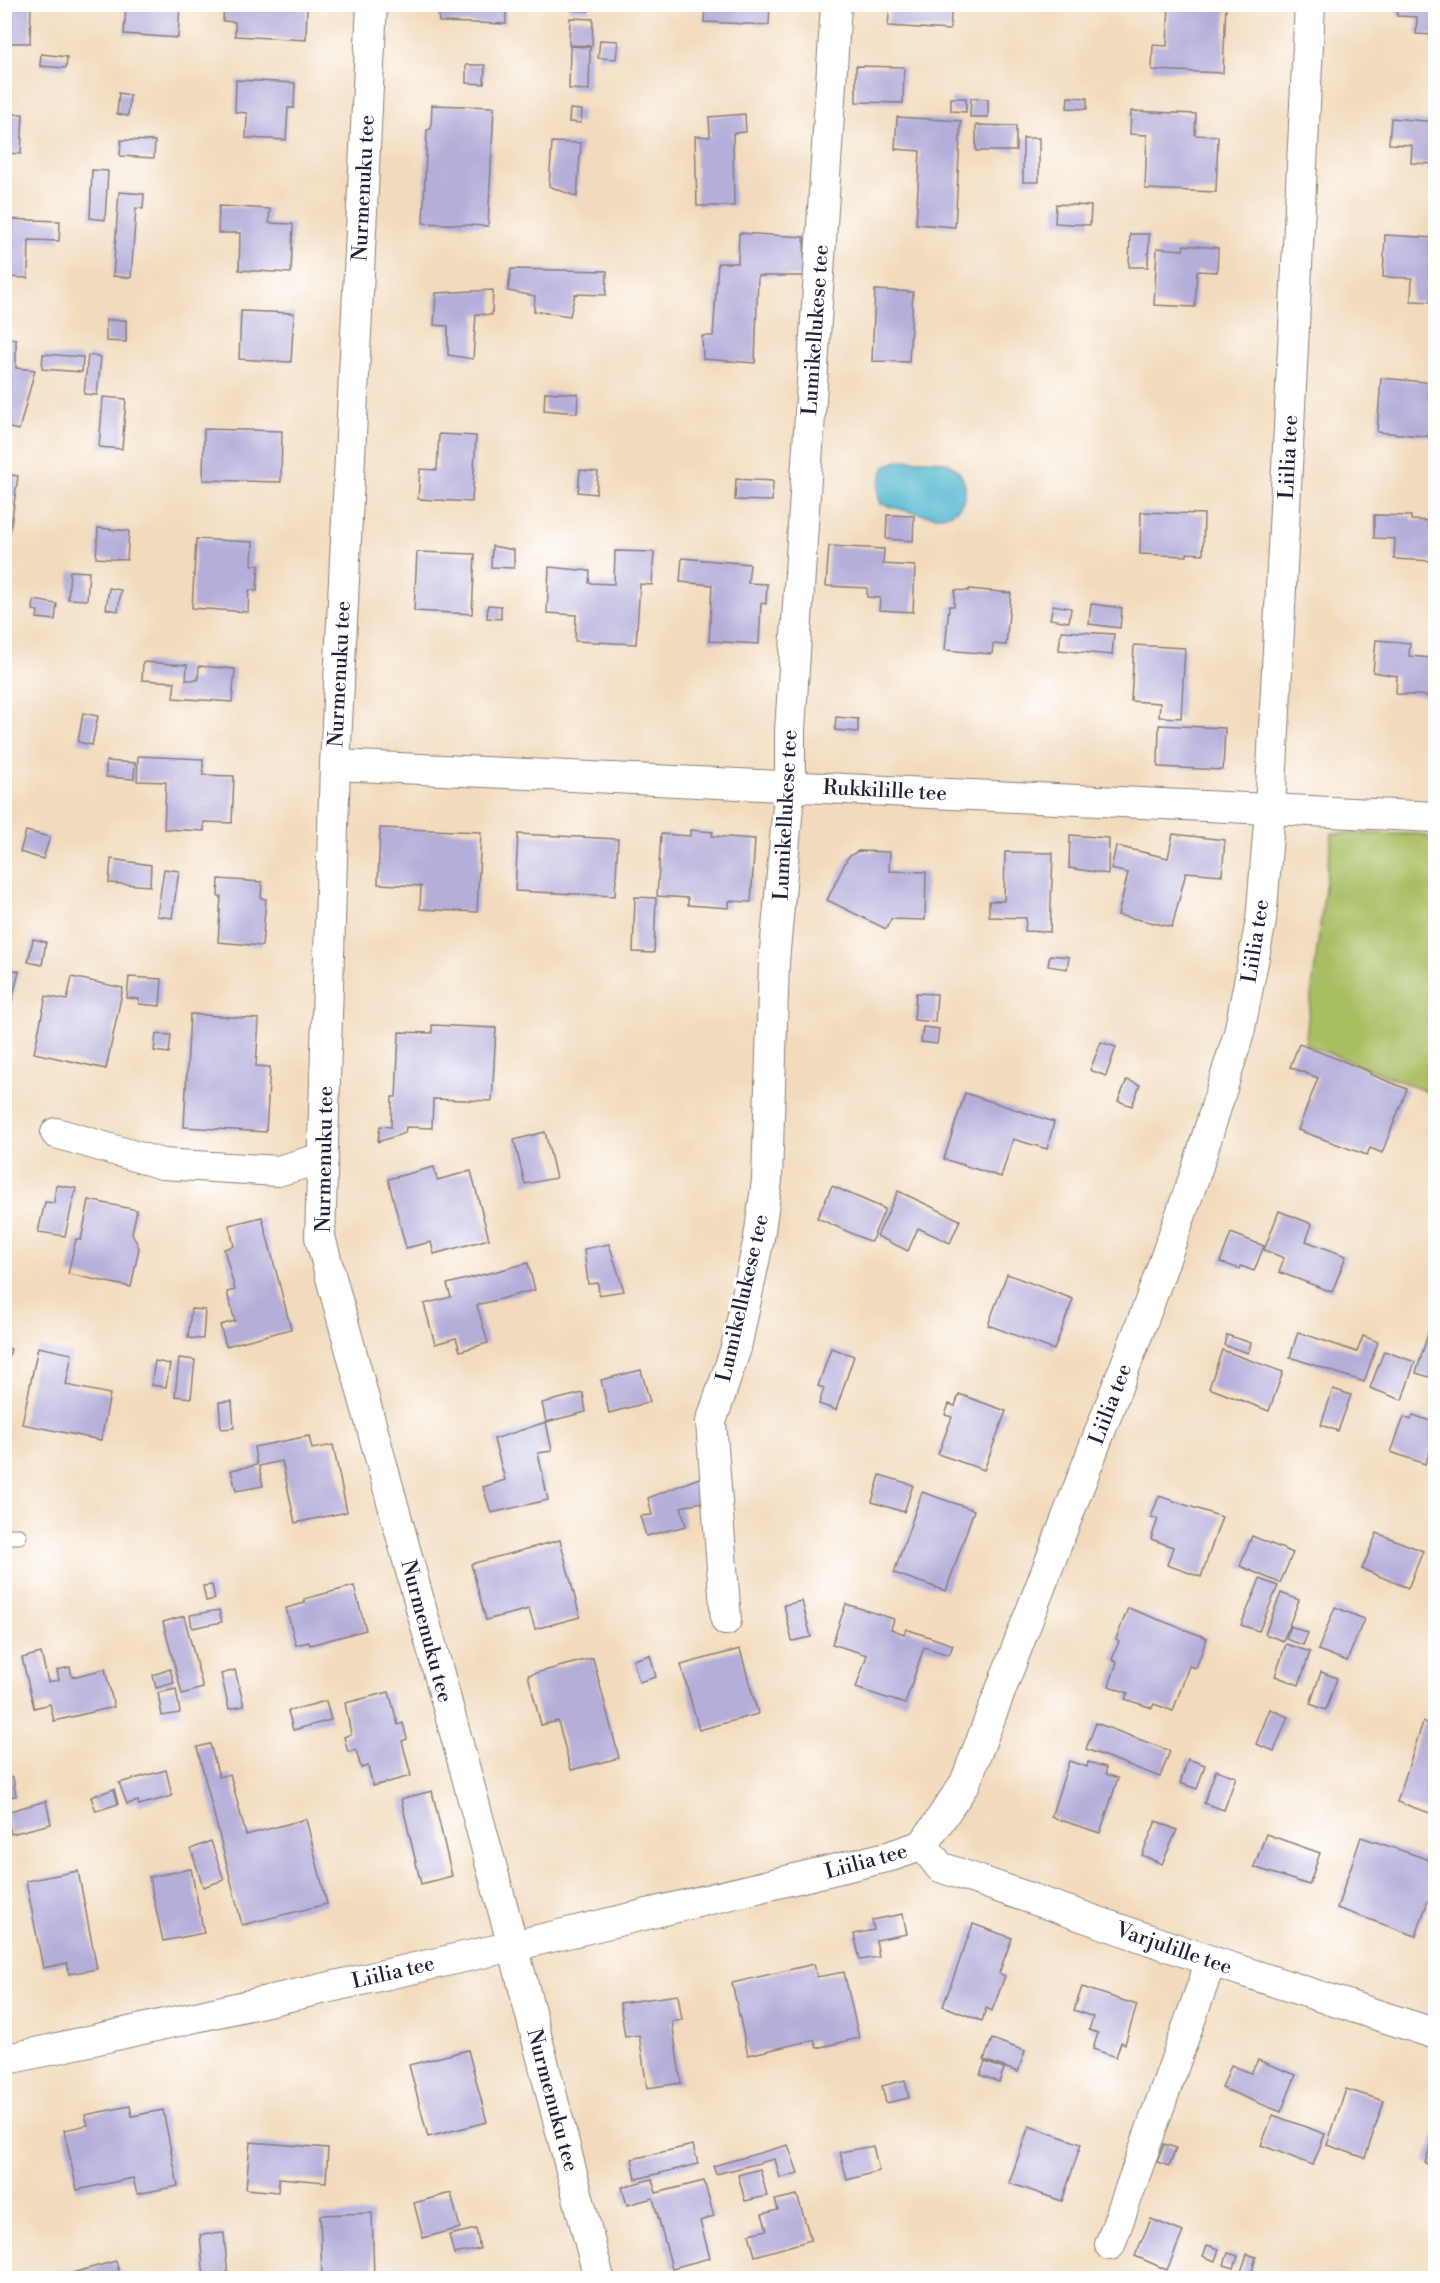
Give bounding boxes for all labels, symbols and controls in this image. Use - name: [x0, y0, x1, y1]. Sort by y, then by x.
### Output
- street label: Nurmenuku tee: [347, 114, 381, 262]
- street label: Lumikellukese tee: [797, 244, 835, 416]
- street label: Liilia tee: [1274, 414, 1304, 500]
- street label: Nurmenuku tee: [323, 600, 357, 748]
- street label: Lumikellukese tee: [769, 729, 803, 901]
- street label: Rukkilille tee: [822, 775, 948, 807]
- street label: Liilia tee: [1237, 897, 1275, 985]
- street label: Nurmenuku tee: [311, 1085, 339, 1233]
- street label: Lumikellukese tee: [711, 1212, 775, 1384]
- street label: Liilia tee: [1084, 1360, 1138, 1448]
- street label: Nurmenuku tee: [394, 1557, 458, 1705]
- street label: Liilia tee: [822, 1838, 910, 1885]
- street label: Varjulille tee: [1111, 1917, 1235, 1981]
- street label: Liilia tee: [349, 1951, 437, 1995]
- street label: Nurmenuku tee: [520, 2026, 584, 2174]

